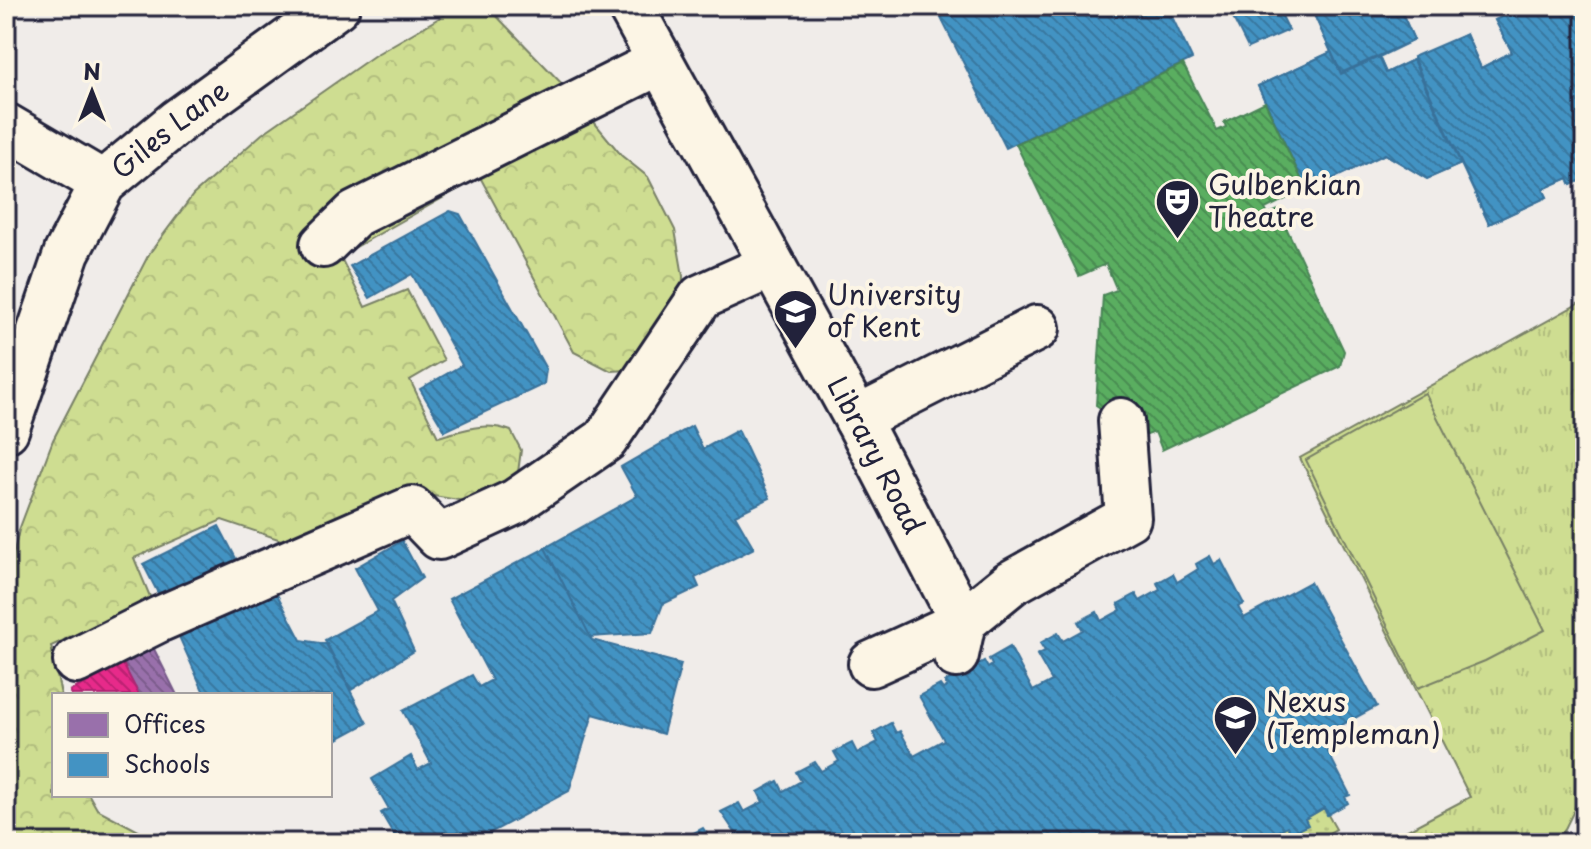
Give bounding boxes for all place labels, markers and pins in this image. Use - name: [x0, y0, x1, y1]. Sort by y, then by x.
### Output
- place label: Gulbenkian Theatre: [1208, 162, 1362, 237]
- theatre icon: Gulbenkian Theatre: [1153, 177, 1201, 240]
- place label: University of Kent: [827, 272, 961, 347]
- school or university icon: University of Kent: [772, 287, 820, 350]
- place label: Nexus (Templeman): [1266, 679, 1441, 754]
- school or university icon: Nexus (Templeman): [1211, 694, 1259, 757]

